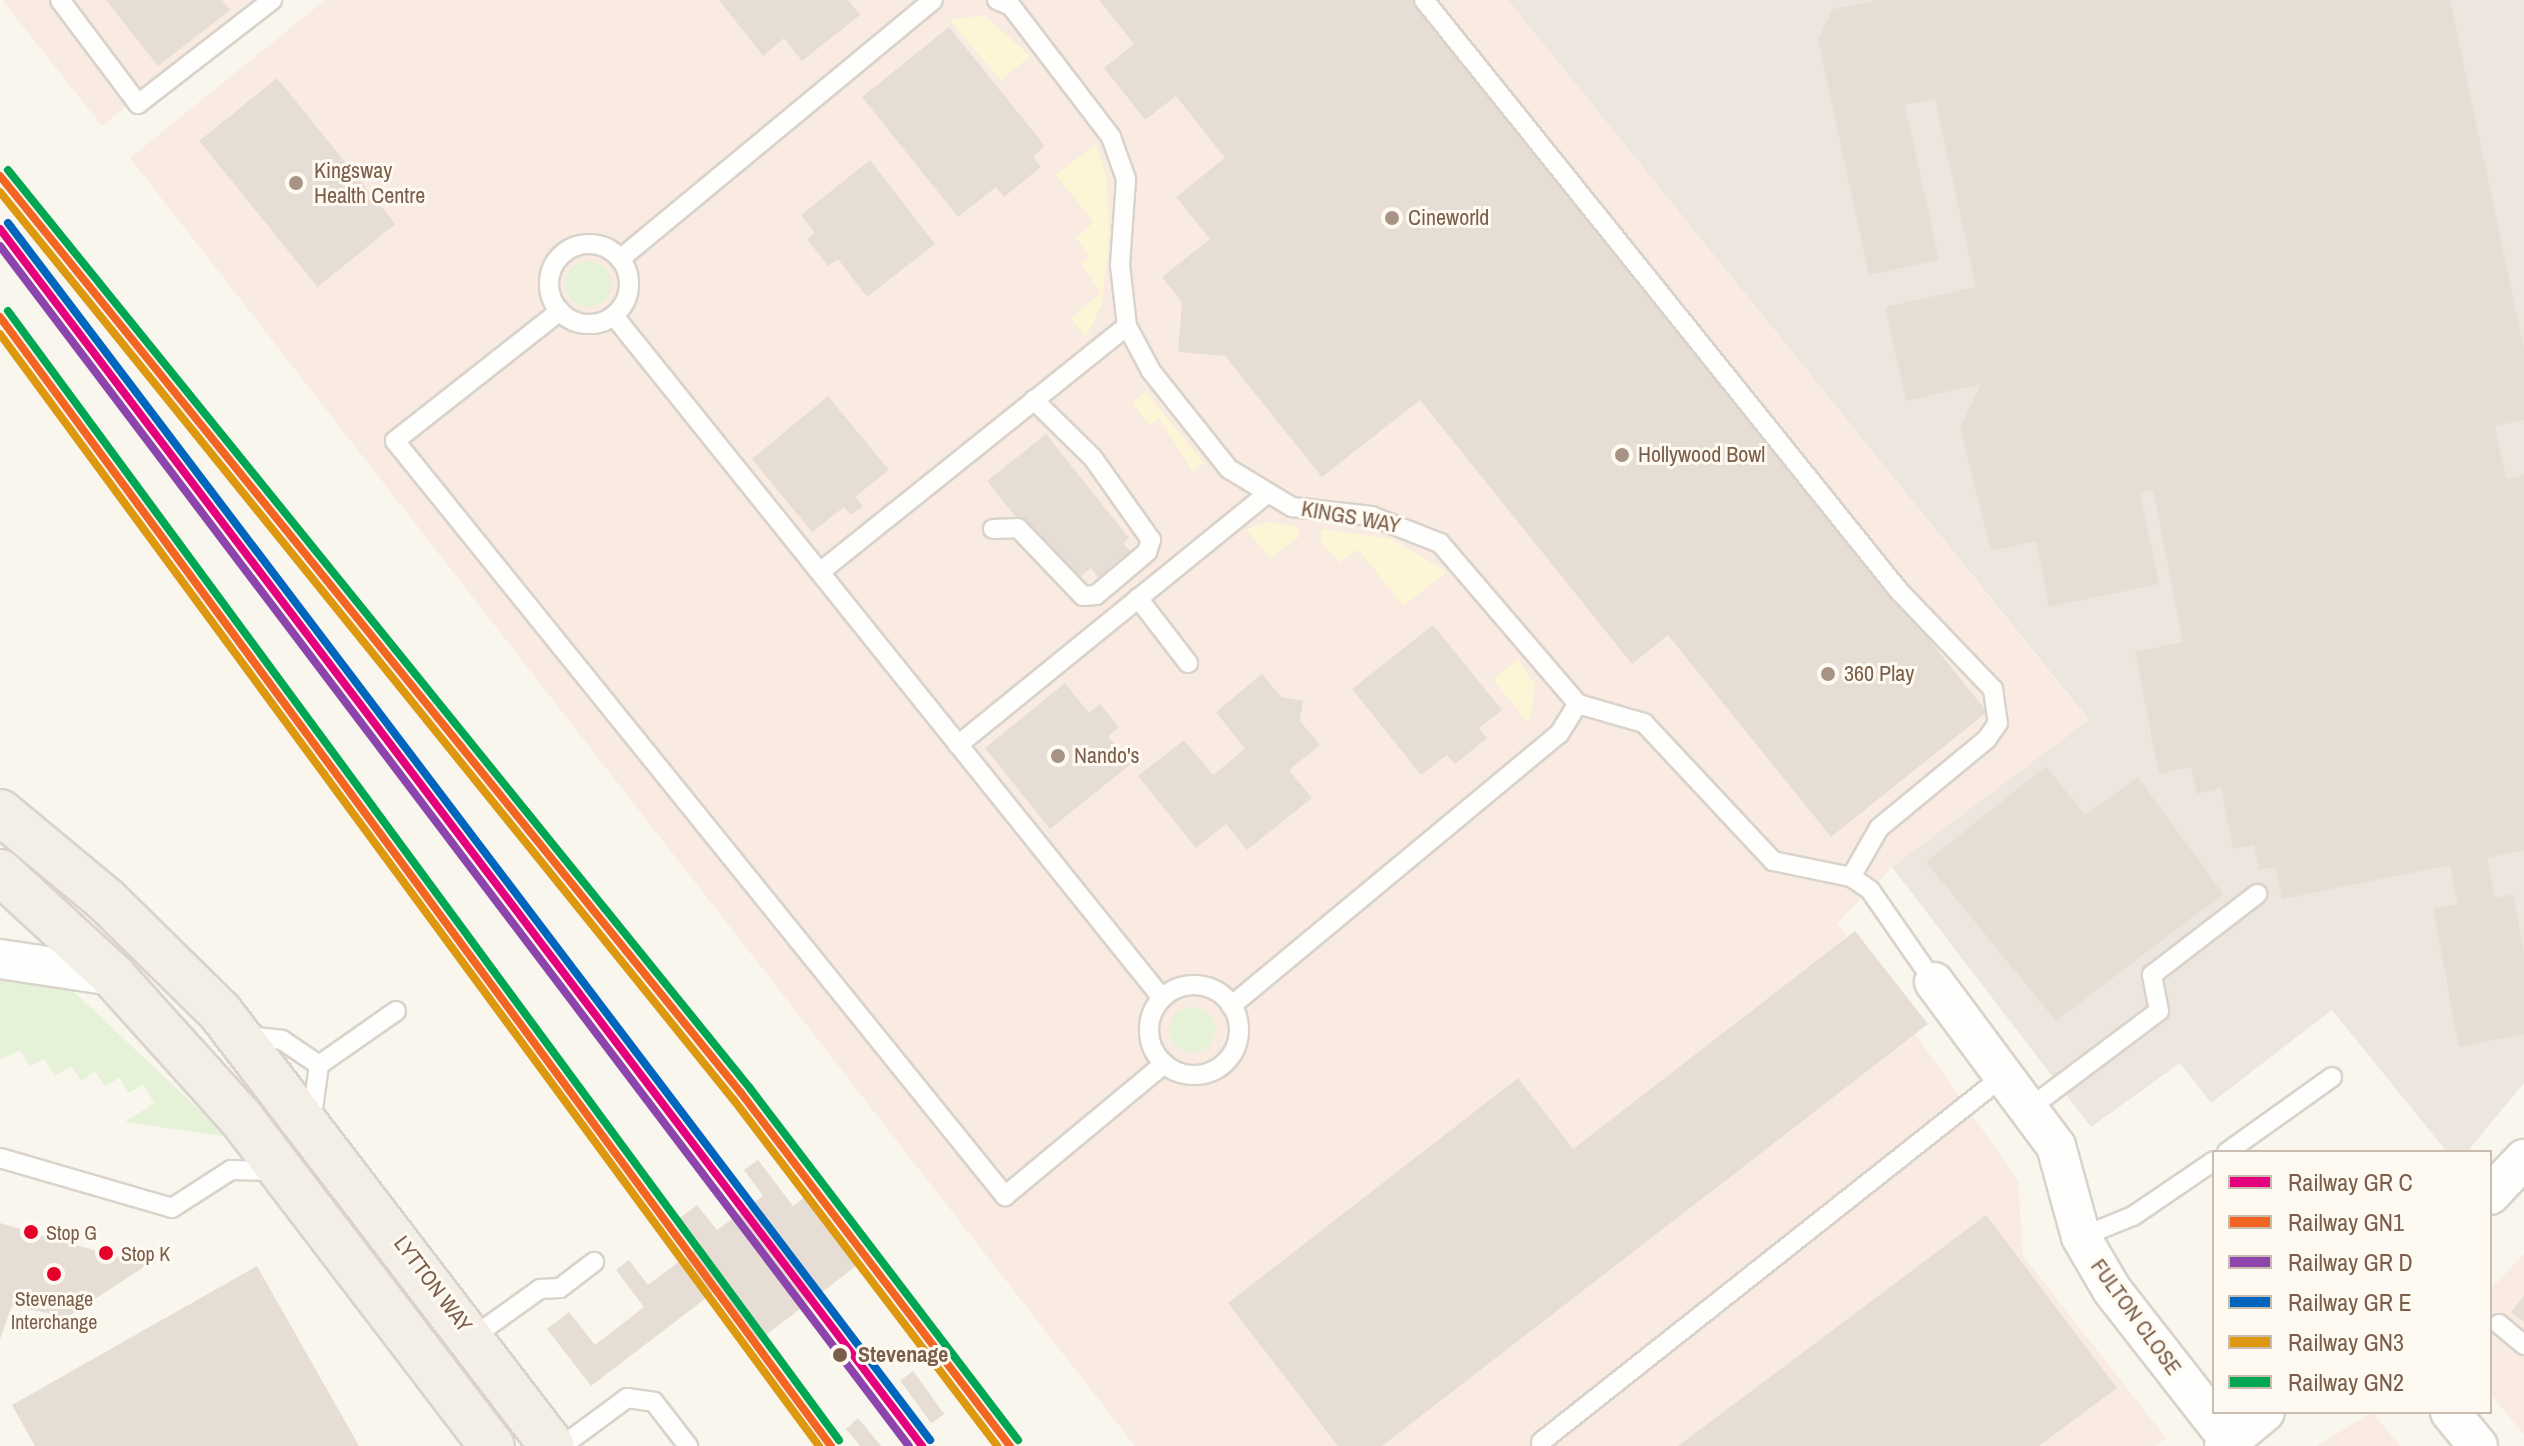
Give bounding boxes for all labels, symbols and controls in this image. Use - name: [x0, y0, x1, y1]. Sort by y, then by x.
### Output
- place label: Kingsway Health Centre: [314, 157, 425, 208]
- marker: Kingsway Health Centre: [285, 172, 307, 194]
- place label: Cineworld: [1408, 205, 1489, 231]
- marker: Cineworld: [1383, 209, 1401, 227]
- place label: Hollywood Bowl: [1638, 442, 1765, 468]
- marker: Hollywood Bowl: [1613, 446, 1631, 464]
- street label: KINGS WAY: [1299, 495, 1403, 539]
- place label: 360 Play: [1844, 661, 1914, 687]
- marker: 360 Play: [1819, 665, 1837, 683]
- place label: Nando's: [1074, 743, 1140, 769]
- marker: Nando's: [1049, 747, 1067, 765]
- legend: [2212, 1150, 2492, 1414]
- text: Railway GR C: [2288, 1166, 2413, 1198]
- text: Railway GN1: [2288, 1206, 2404, 1238]
- place label: Stop G: [46, 1220, 97, 1244]
- marker: Stop G: [23, 1224, 39, 1240]
- street label: LYTTON WAY: [388, 1231, 478, 1337]
- place label: Stop K: [121, 1241, 170, 1265]
- marker: Stop K: [98, 1245, 114, 1261]
- text: Railway GR D: [2288, 1246, 2413, 1278]
- street label: FULTON CLOSE: [2085, 1254, 2187, 1380]
- marker: Stevenage Interchange: [46, 1266, 62, 1282]
- place label: Stevenage Interchange: [11, 1286, 97, 1333]
- text: Railway GR E: [2288, 1286, 2412, 1318]
- text: Railway GN3: [2288, 1326, 2404, 1358]
- place label: Stevenage: [858, 1342, 948, 1368]
- marker: Stevenage: [829, 1344, 851, 1366]
- text: Railway GN2: [2288, 1366, 2404, 1398]

